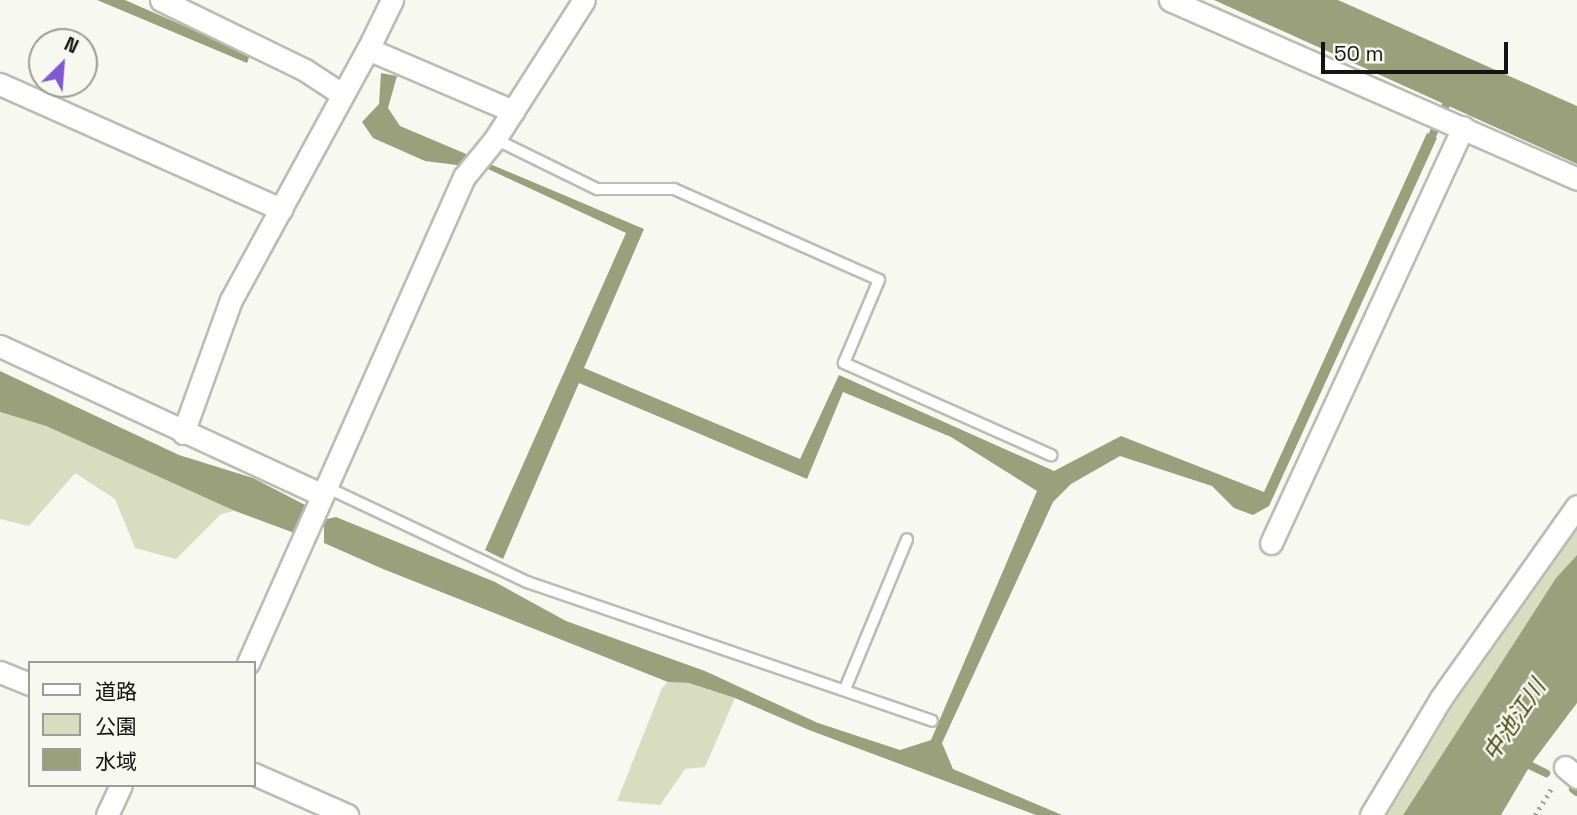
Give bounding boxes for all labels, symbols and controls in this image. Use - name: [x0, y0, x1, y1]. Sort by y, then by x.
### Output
- north arrow: [28, 28, 98, 98]
- scale bar: [1325, 28, 1512, 72]
- text: N: [60, 31, 82, 59]
- text: 50 m: [1334, 40, 1384, 67]
- legend: [28, 661, 256, 787]
- water label: 中池江川: [1477, 674, 1551, 766]
- text: 道路: [95, 678, 137, 705]
- text: 公園: [95, 713, 137, 740]
- text: 水域: [95, 748, 137, 775]

